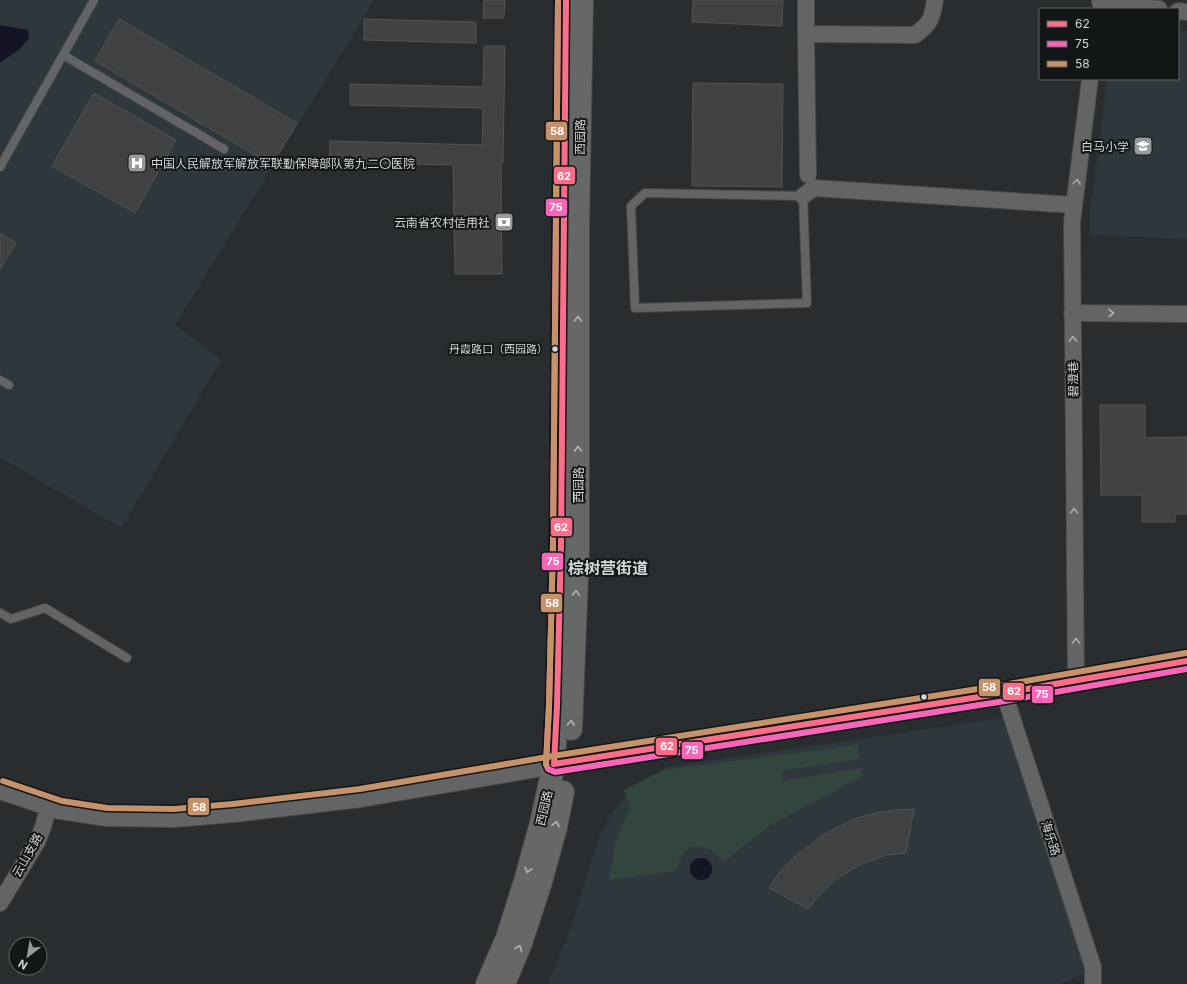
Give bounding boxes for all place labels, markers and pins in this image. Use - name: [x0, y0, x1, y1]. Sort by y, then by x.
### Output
- school or university icon: 白马小学: [1132, 135, 1154, 157]
- place label: 白马小学: [1081, 139, 1129, 154]
- hospital icon: 中国人民解放军解放军联勤保障部队第九二〇医院: [126, 152, 148, 174]
- place label: 中国人民解放军解放军联勤保障部队第九二〇医院: [151, 156, 415, 171]
- bank icon: 云南省农村信用社: [493, 211, 515, 233]
- place label: 云南省农村信用社: [394, 215, 490, 230]
- place label: 丹霞路口（西园路）: [449, 342, 548, 356]
- marker: 丹霞路口（西园路）: [550, 344, 560, 354]
- unlabelled marker: [919, 692, 929, 702]

